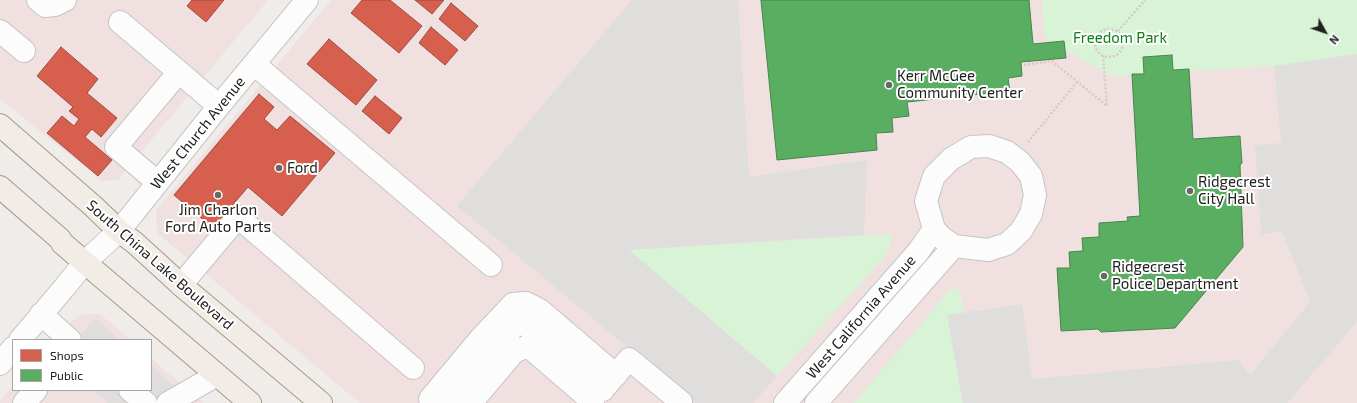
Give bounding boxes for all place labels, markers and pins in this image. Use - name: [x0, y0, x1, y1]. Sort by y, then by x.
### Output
- place label: Kerr McGee Community Center: [897, 67, 1023, 102]
- marker: Kerr McGee Community Center: [884, 80, 894, 90]
- place label: Ford: [287, 159, 318, 177]
- marker: Ford: [274, 163, 284, 173]
- place label: Ridgecrest City Hall: [1198, 173, 1270, 208]
- marker: Ridgecrest City Hall: [1185, 186, 1195, 196]
- marker: Jim Charlon Ford Auto Parts: [213, 190, 223, 200]
- place label: Jim Charlon Ford Auto Parts: [165, 201, 271, 236]
- place label: Ridgecrest Police Department: [1112, 258, 1238, 293]
- marker: Ridgecrest Police Department: [1099, 271, 1109, 281]

